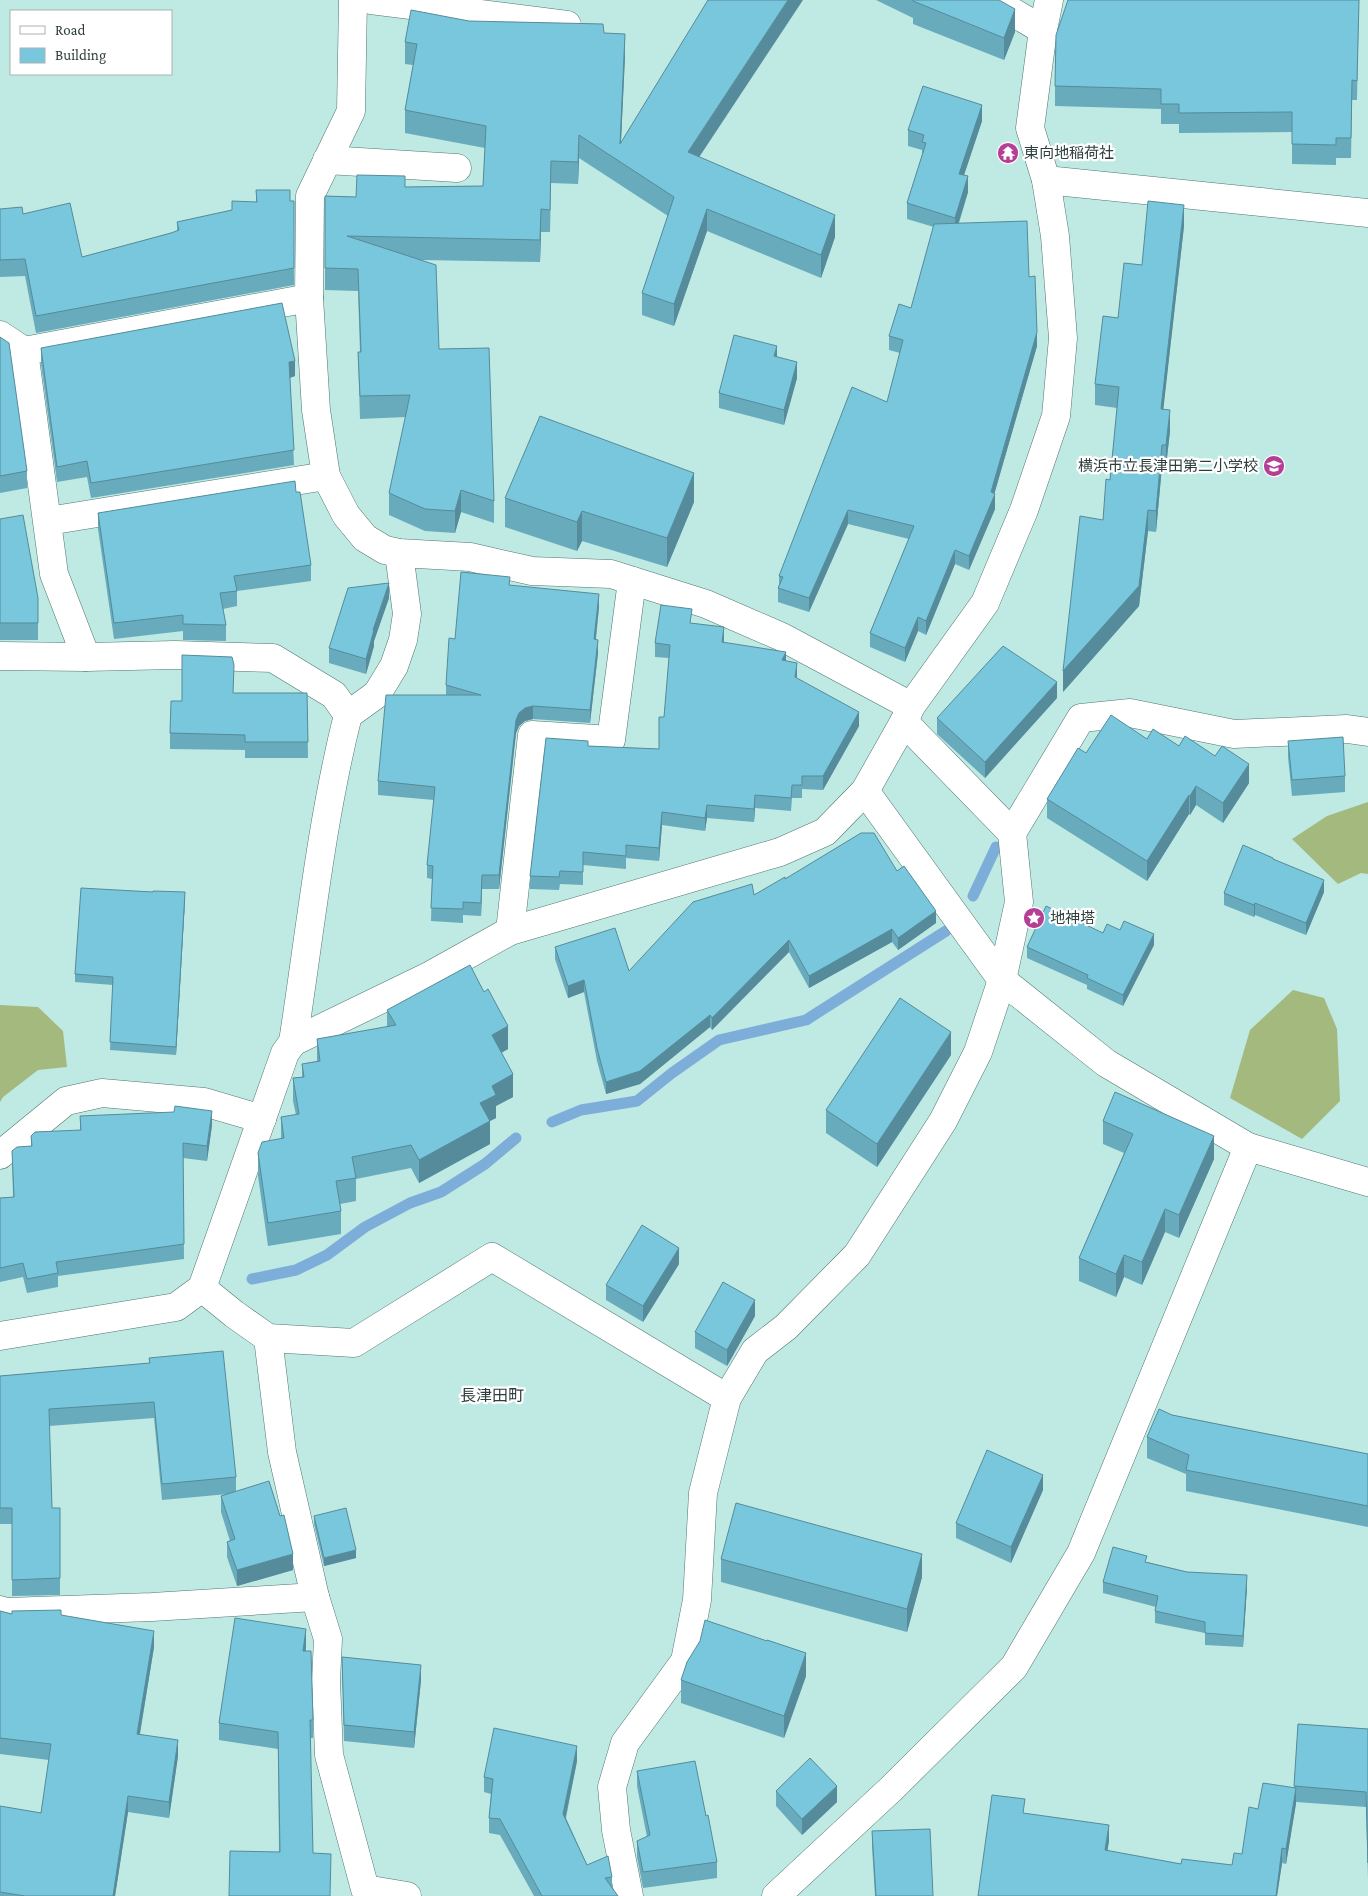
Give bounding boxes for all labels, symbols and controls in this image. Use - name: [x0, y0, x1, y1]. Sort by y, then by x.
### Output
- legend: [10, 10, 172, 75]
- text: Road: [55, 22, 86, 38]
- text: Building: [55, 47, 106, 64]
- temple icon: 東向地稲荷社: [996, 141, 1020, 165]
- place label: 東向地稲荷社: [1024, 145, 1114, 161]
- school or university icon: 横浜市立長津田第二小学校: [1262, 454, 1286, 478]
- place label: 横浜市立長津田第二小学校: [1078, 458, 1258, 474]
- place icon: 地神塔: [1022, 906, 1046, 930]
- place label: 地神塔: [1050, 910, 1095, 926]
- district label: 長津田町: [460, 1387, 524, 1404]

